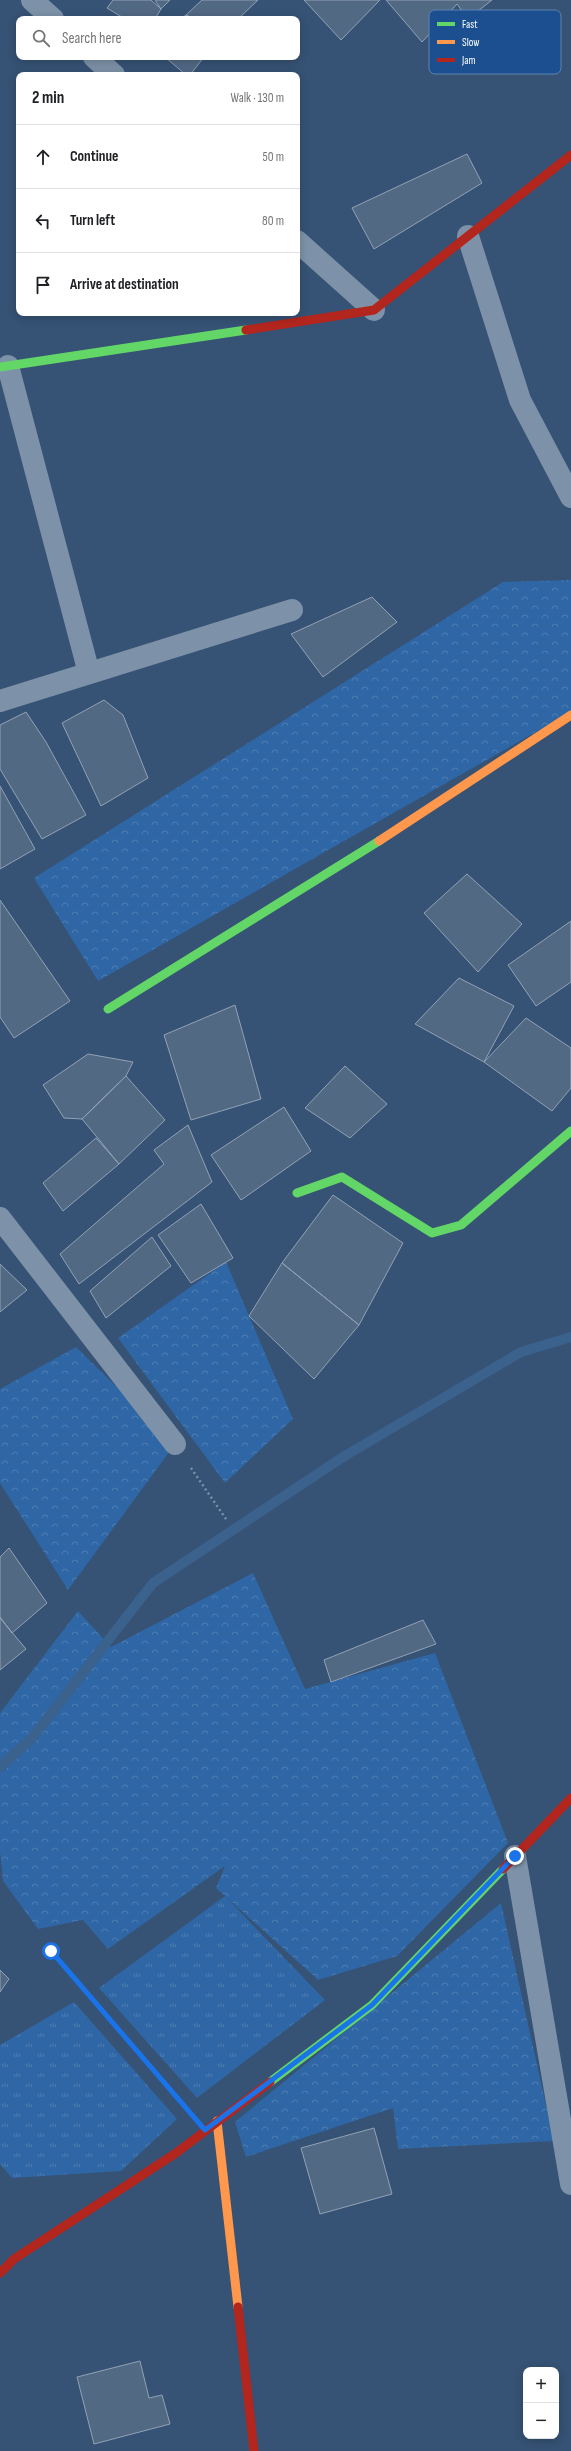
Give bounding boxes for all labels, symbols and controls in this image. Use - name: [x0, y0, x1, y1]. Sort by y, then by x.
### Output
- legend: [429, 10, 561, 74]
- search box: [16, 16, 300, 60]
- text: Fast: [462, 18, 478, 31]
- icon: search: [30, 27, 52, 49]
- text: Search here: [62, 29, 122, 48]
- text: Slow: [462, 36, 479, 49]
- text: Jam: [461, 54, 476, 67]
- text: 2 min: [32, 88, 64, 108]
- text: Walk · 130 m: [231, 90, 284, 106]
- icon: ahead: [32, 146, 54, 168]
- text: Continue: [70, 147, 119, 166]
- text: 50 m: [263, 149, 284, 165]
- icon: left: [32, 210, 54, 232]
- text: Turn left: [70, 211, 115, 230]
- text: 80 m: [262, 213, 284, 229]
- icon: arrive: [32, 274, 54, 296]
- text: Arrive at destination: [70, 275, 179, 294]
- route end: [506, 1847, 524, 1865]
- route start: [42, 1942, 60, 1960]
- map controls: [523, 2367, 559, 2439]
- button: +: [523, 2367, 559, 2403]
- button: −: [523, 2403, 559, 2439]

